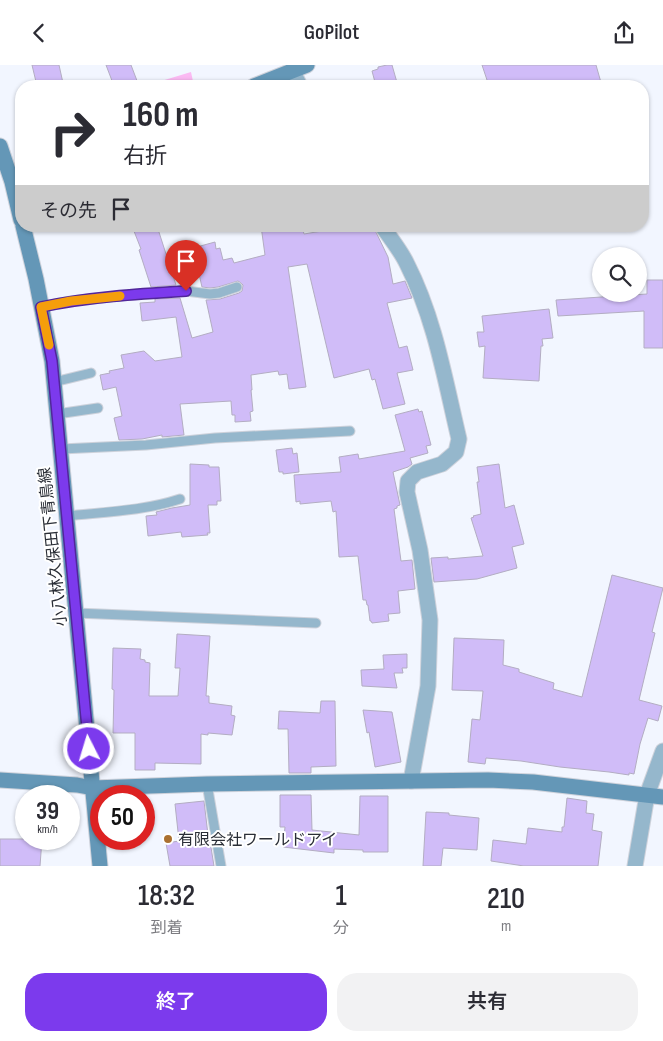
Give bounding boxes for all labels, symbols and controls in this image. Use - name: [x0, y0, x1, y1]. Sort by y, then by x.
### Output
- icon: back: [25, 19, 53, 47]
- text: GoPilot: [304, 19, 359, 46]
- icon: share: [610, 19, 638, 47]
- text: 160 m: [123, 94, 199, 137]
- icon: right: [40, 100, 105, 165]
- text: 右折: [123, 143, 167, 170]
- icon: arrive: [107, 195, 135, 223]
- text: その先: [40, 200, 97, 223]
- pin: [165, 240, 207, 291]
- icon: arrive: [172, 247, 200, 275]
- map controls: [592, 247, 647, 302]
- button: search: [592, 247, 647, 302]
- street label: 小八林久保田下青鳥線: [36, 466, 71, 627]
- position arrow: [62, 722, 114, 774]
- speed limit sign: 50: [90, 785, 155, 850]
- text: 39: [36, 796, 59, 827]
- text: km/h: [37, 822, 58, 837]
- place label: 有限会社ワールドアイ: [178, 831, 337, 850]
- marker: 有限会社ワールドアイ: [162, 833, 174, 845]
- text: 18:32: [138, 878, 195, 914]
- text: 1: [335, 878, 347, 914]
- text: 210: [487, 881, 525, 917]
- text: m: [501, 917, 511, 936]
- text: 到着: [151, 919, 183, 938]
- text: 分: [333, 919, 349, 938]
- button: 終了: [25, 973, 327, 1031]
- button: 共有: [337, 973, 638, 1031]

